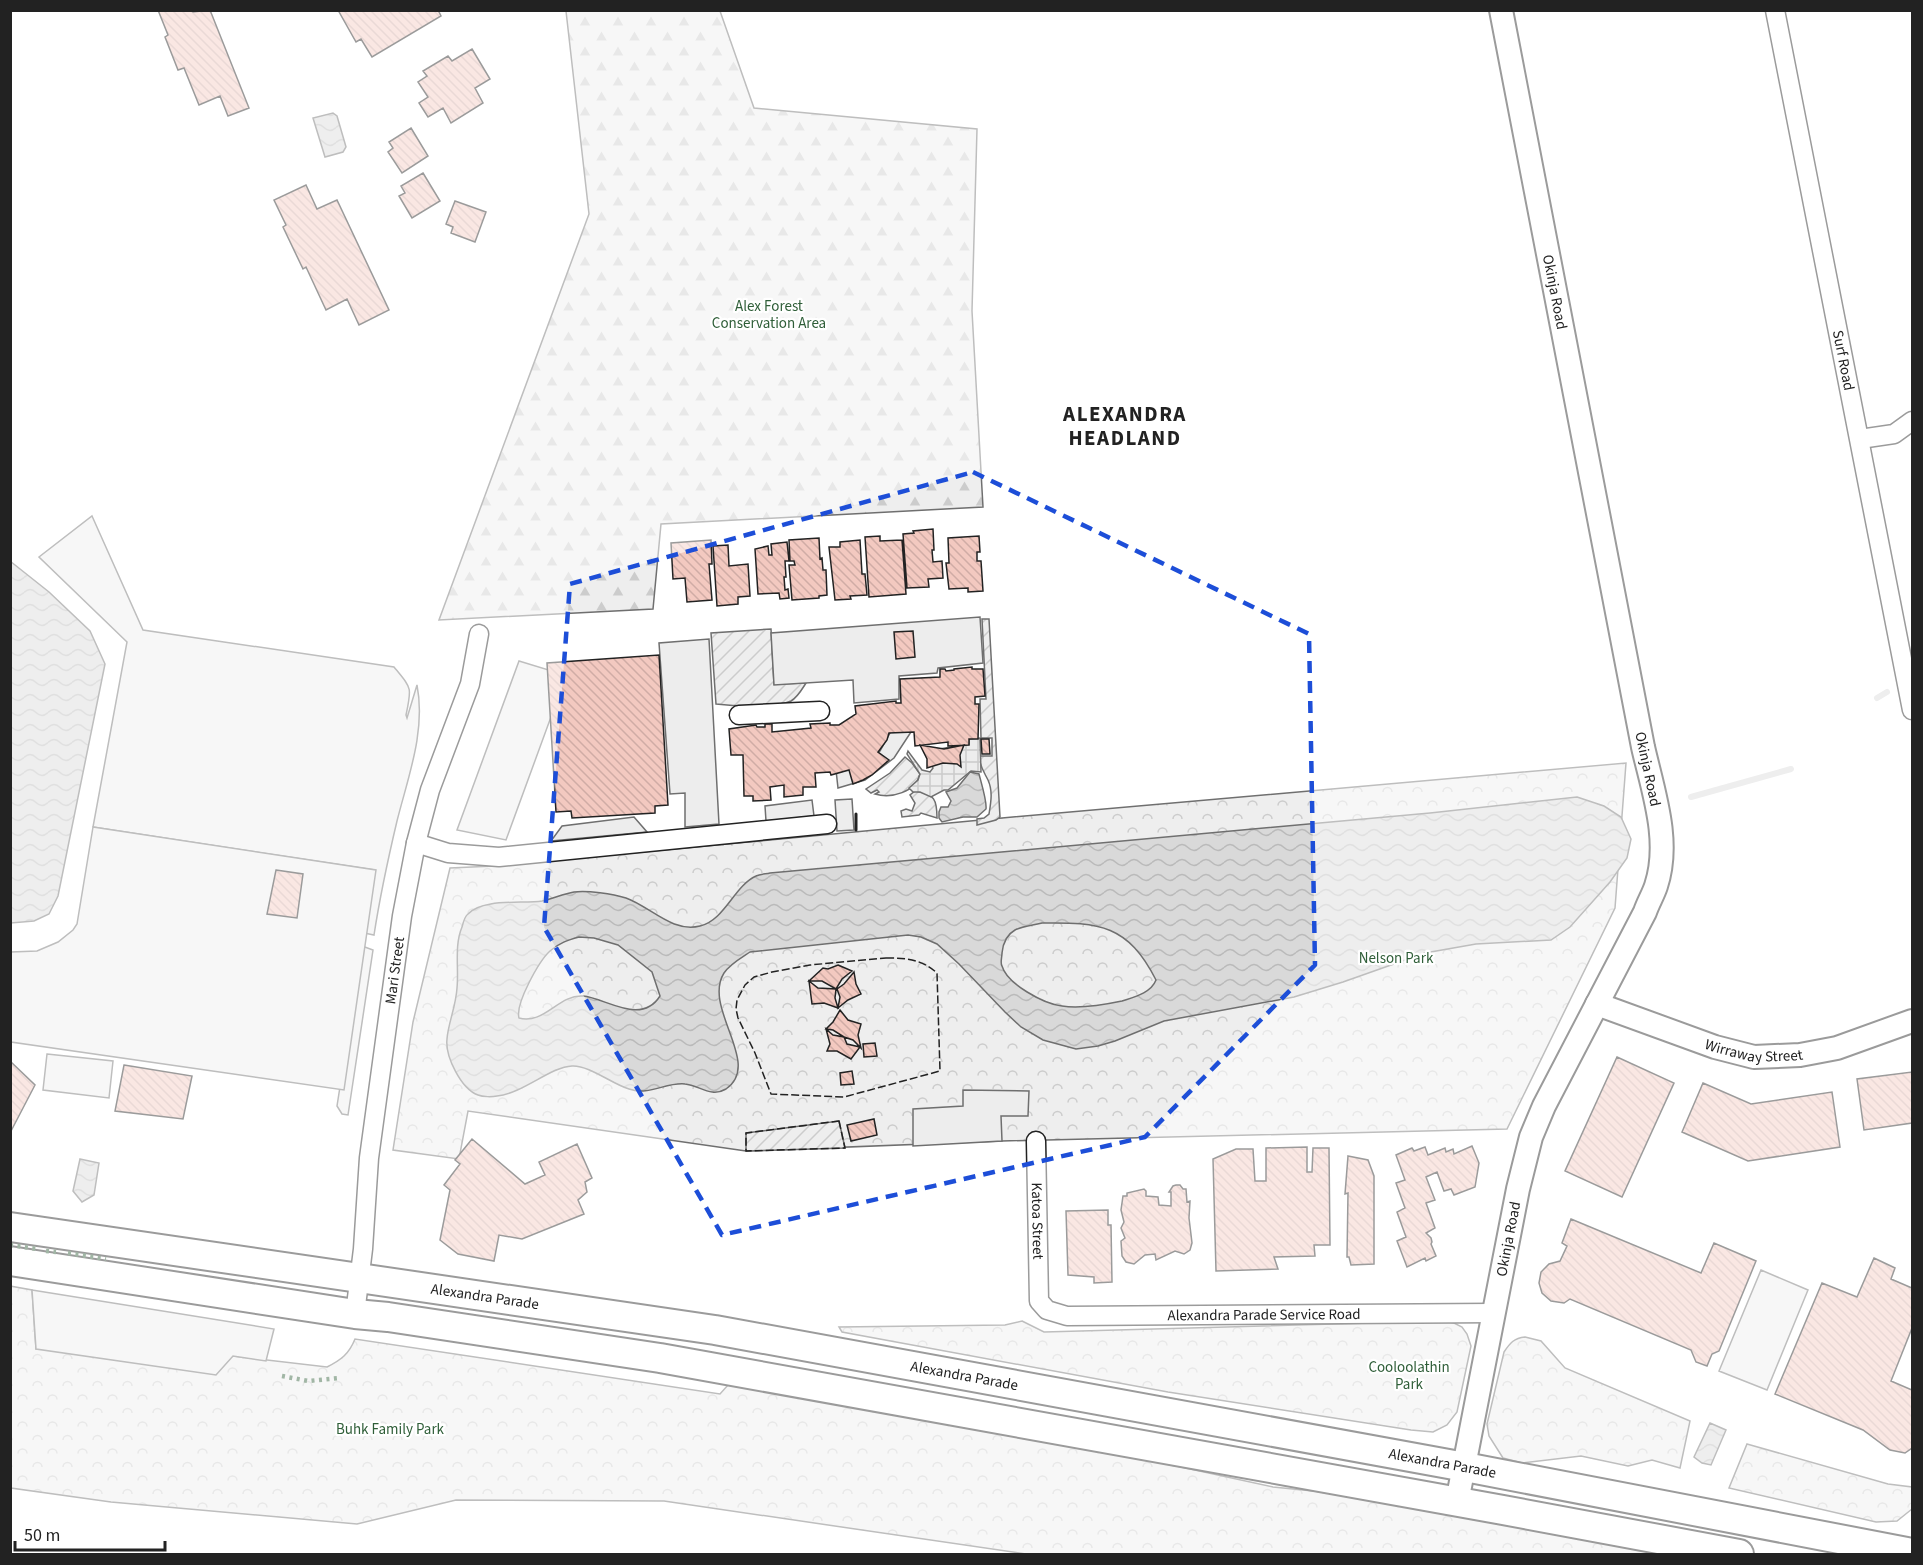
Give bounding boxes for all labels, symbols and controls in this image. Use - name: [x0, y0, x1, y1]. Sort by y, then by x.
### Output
- street label: Okinja Road: [1537, 253, 1572, 331]
- park label: Alex Forest Conservation Area: [712, 296, 826, 334]
- street label: Surf Road: [1827, 328, 1859, 392]
- district label: ALEXANDRA HEADLAND: [1062, 399, 1187, 453]
- street label: Okinja Road: [1629, 730, 1666, 808]
- street label: Mari Street: [380, 935, 410, 1006]
- park label: Nelson Park: [1359, 948, 1434, 969]
- street label: Wirraway Street: [1702, 1034, 1805, 1068]
- street label: Katoa Street: [1026, 1182, 1048, 1260]
- street label: Okinja Road: [1491, 1200, 1526, 1278]
- street label: Alexandra Parade: [429, 1279, 540, 1315]
- street label: Alexandra Parade Service Road: [1167, 1304, 1361, 1326]
- street label: Alexandra Parade: [909, 1356, 1020, 1396]
- park label: Cooloolathin Park: [1368, 1357, 1450, 1395]
- park label: Buhk Family Park: [336, 1419, 445, 1440]
- street label: Alexandra Parade: [1387, 1443, 1498, 1484]
- scale bar: [15, 1514, 165, 1552]
- text: 50 m: [24, 1523, 60, 1548]

